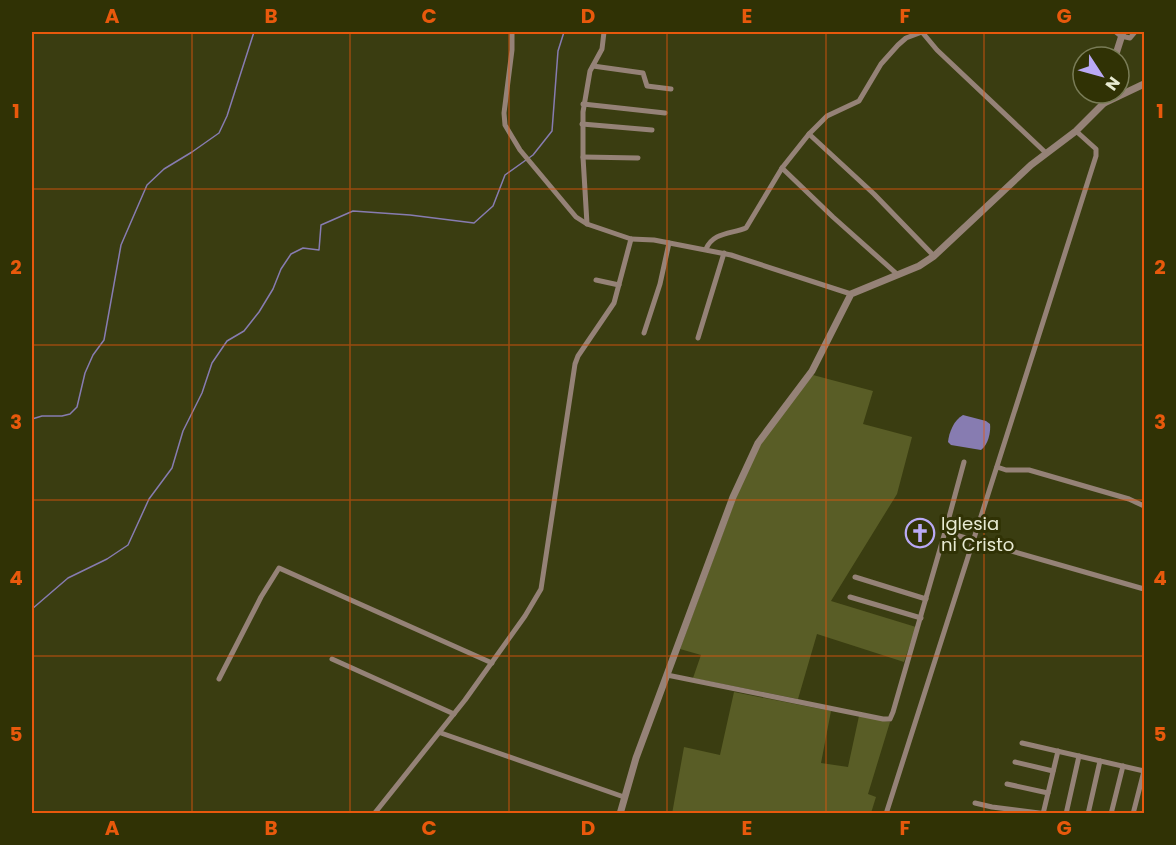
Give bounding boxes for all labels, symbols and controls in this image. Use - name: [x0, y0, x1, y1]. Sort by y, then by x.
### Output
- text: A: [105, 2, 120, 30]
- text: B: [264, 2, 278, 30]
- text: C: [421, 2, 437, 30]
- text: D: [581, 2, 595, 30]
- text: E: [742, 2, 752, 30]
- text: F: [900, 2, 911, 30]
- text: G: [1056, 2, 1072, 30]
- north arrow: [1071, 45, 1131, 105]
- text: N: [1100, 72, 1126, 95]
- text: 1: [12, 97, 20, 125]
- text: 1: [1156, 97, 1164, 125]
- text: 2: [10, 253, 22, 281]
- text: 2: [1154, 253, 1166, 281]
- text: 3: [10, 408, 22, 436]
- text: 3: [1154, 408, 1166, 436]
- place label: Iglesia ni Cristo: [941, 511, 1014, 557]
- church icon: Iglesia ni Cristo: [904, 517, 936, 549]
- text: 4: [9, 564, 23, 592]
- text: 4: [1153, 564, 1167, 592]
- text: 5: [10, 720, 23, 748]
- text: 5: [1154, 720, 1167, 748]
- text: A: [105, 814, 120, 842]
- text: B: [264, 814, 278, 842]
- text: C: [421, 814, 437, 842]
- text: D: [581, 814, 595, 842]
- text: E: [742, 814, 752, 842]
- text: F: [900, 814, 911, 842]
- text: G: [1056, 814, 1072, 842]

